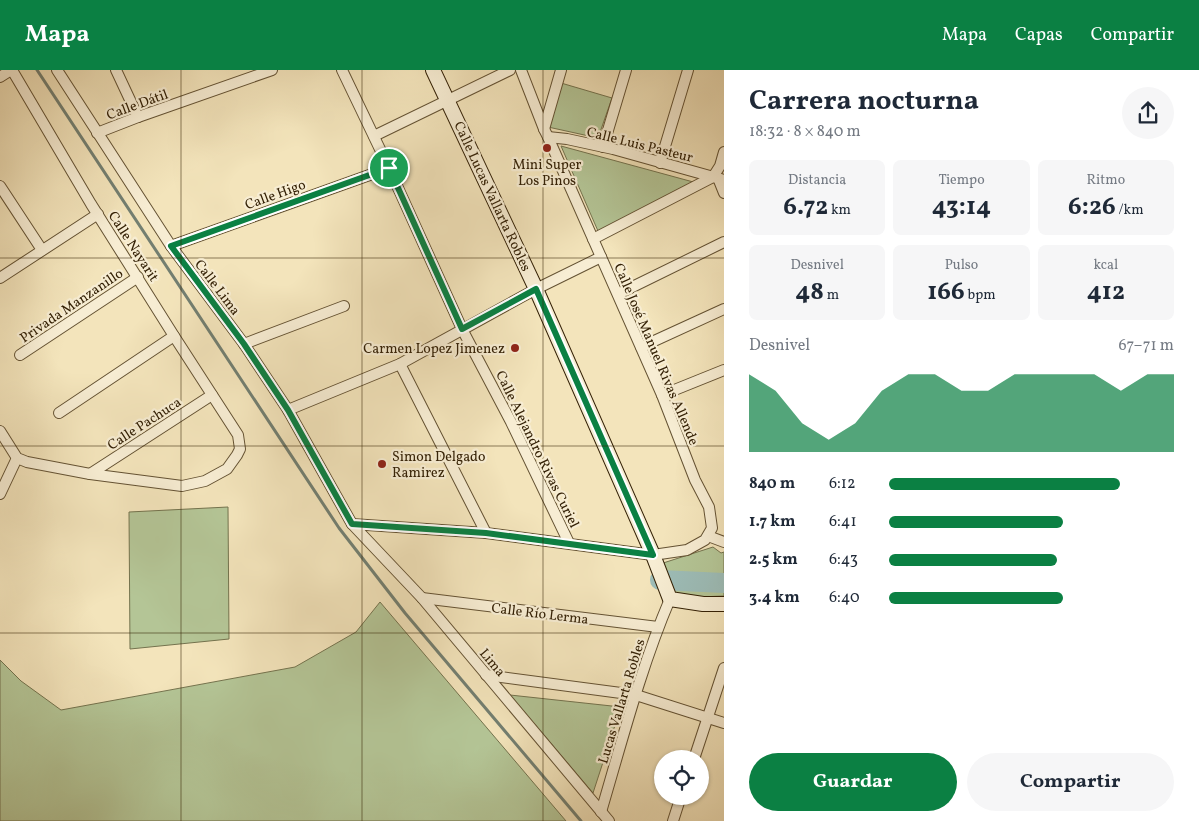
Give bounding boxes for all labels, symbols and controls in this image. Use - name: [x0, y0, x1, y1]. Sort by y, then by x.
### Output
- text: Mapa: [25, 18, 90, 52]
- text: Mapa: [942, 23, 987, 48]
- text: Capas: [1015, 23, 1063, 48]
- text: Compartir: [1091, 23, 1174, 48]
- text: Carrera nocturna: [749, 82, 979, 121]
- street label: Calle Dátil: [104, 86, 171, 125]
- button: share: [1122, 87, 1174, 139]
- street label: Calle Lucas Vallarta Robles: [448, 119, 535, 275]
- text: 18:32 · 8 × 840 m: [749, 121, 861, 143]
- street label: Calle Luis Pasteur: [584, 123, 695, 168]
- marker: Mini Super Los Pinos: [541, 142, 553, 154]
- pin: [368, 147, 410, 189]
- icon: arrive: [375, 154, 403, 182]
- place label: Mini Super Los Pinos: [513, 156, 582, 191]
- text: Distancia: [788, 171, 846, 190]
- text: Tiempo: [938, 171, 985, 190]
- text: Ritmo: [1087, 171, 1125, 190]
- street label: Calle Higo: [243, 176, 308, 215]
- text: 6.72: [783, 190, 828, 225]
- text: 43:14: [932, 190, 991, 225]
- text: 6:26: [1068, 190, 1116, 225]
- text: km: [828, 201, 851, 220]
- text: /km: [1116, 201, 1144, 220]
- street label: Calle Nayarit: [103, 208, 163, 286]
- street label: Calle Lima: [190, 256, 244, 320]
- text: Desnivel: [790, 256, 844, 275]
- text: Pulso: [945, 256, 978, 275]
- text: kcal: [1093, 256, 1118, 275]
- street label: Calle José Manuel Rivas Allende: [609, 261, 703, 449]
- street label: Privada Manzanillo: [16, 265, 127, 348]
- text: 48: [795, 275, 824, 310]
- text: 166: [927, 275, 965, 310]
- text: 412: [1087, 275, 1125, 310]
- text: m: [824, 286, 839, 305]
- text: bpm: [965, 286, 996, 305]
- text: Desnivel: [749, 335, 810, 357]
- text: 67–71 m: [1118, 335, 1174, 357]
- place label: Carmen Lopez Jimenez: [363, 340, 505, 359]
- marker: Carmen Lopez Jimenez: [509, 342, 521, 354]
- street label: Calle Alejandro Rivas Curiel: [490, 368, 583, 531]
- street label: Calle Pachuca: [104, 393, 185, 455]
- place label: Simon Delgado Ramirez: [392, 448, 485, 483]
- marker: Simon Delgado Ramirez: [376, 458, 388, 470]
- text: 840 m: [749, 473, 795, 495]
- text: 6:12: [829, 473, 856, 495]
- text: 1.7 km: [749, 511, 796, 533]
- text: 6:41: [829, 511, 857, 533]
- text: 2.5 km: [749, 549, 798, 571]
- text: 6:43: [829, 549, 858, 571]
- text: 3.4 km: [749, 587, 800, 609]
- text: 6:40: [829, 587, 860, 609]
- street label: Calle Río Lerma: [490, 599, 589, 630]
- street label: Lucas Vallarta Robles: [594, 637, 650, 766]
- street label: Lima: [474, 645, 509, 681]
- map controls: [654, 750, 709, 805]
- button: locate: [654, 750, 709, 805]
- button: Guardar: [749, 753, 957, 811]
- button: Compartir: [967, 753, 1174, 811]

